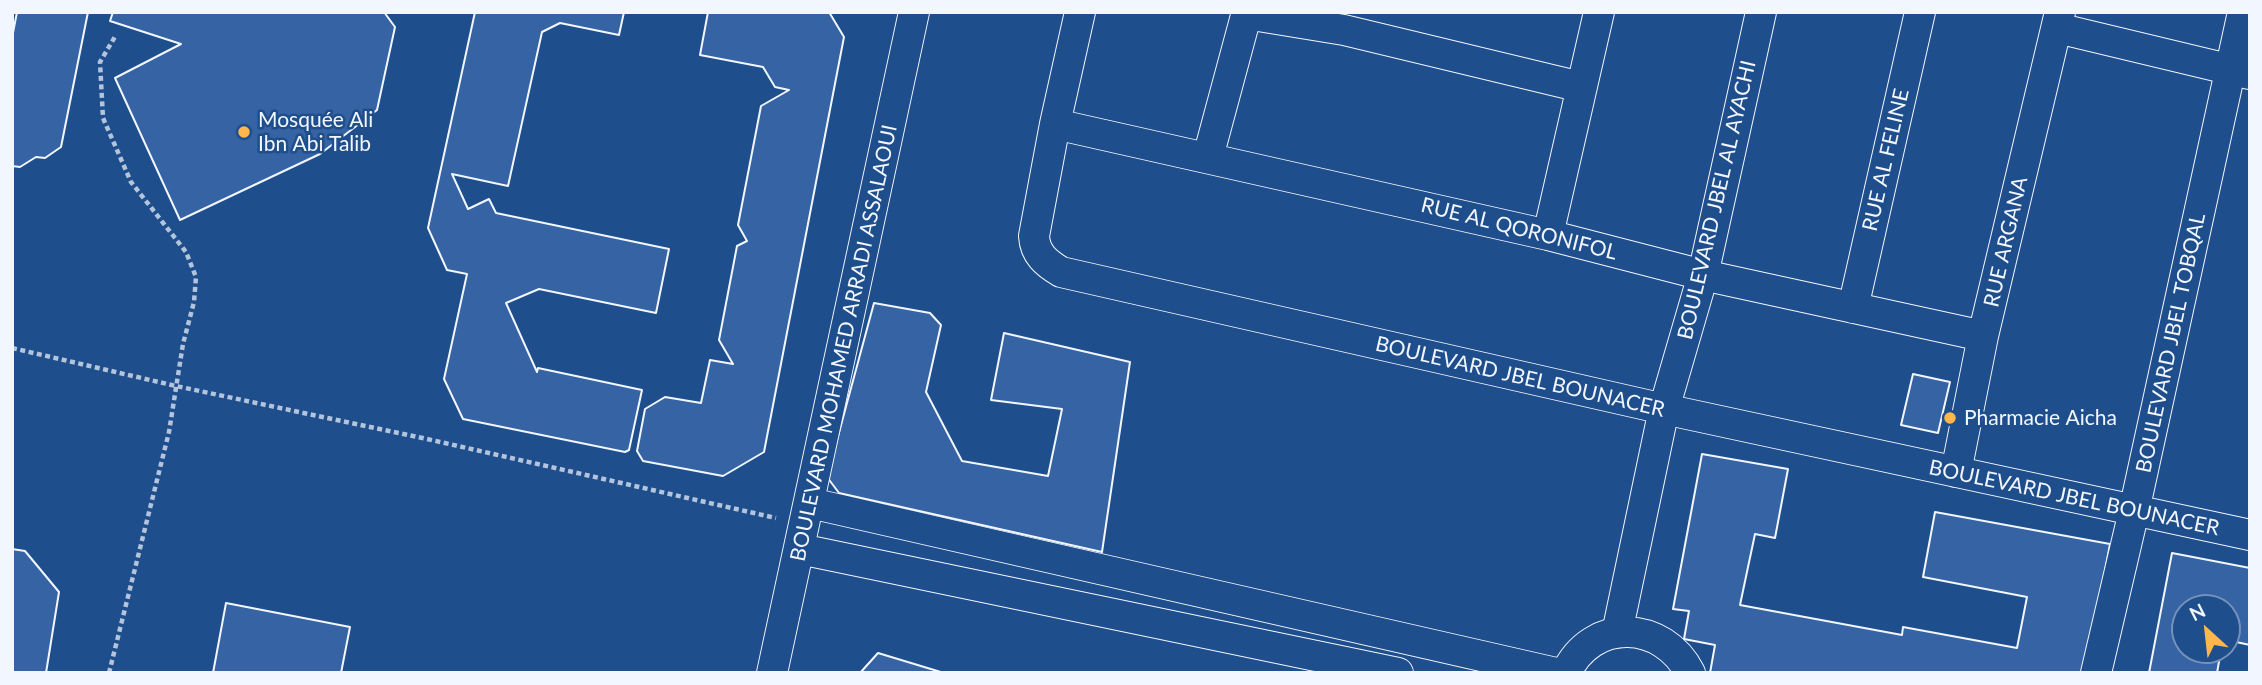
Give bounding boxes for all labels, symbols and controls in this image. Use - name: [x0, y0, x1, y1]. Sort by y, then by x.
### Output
- street label: BOULEVARD JBEL AL AYACHI: [1673, 58, 1761, 342]
- street label: RUE AL FELINE: [1857, 86, 1915, 234]
- place label: Mosquée Ali Ibn Abi Talib: [258, 107, 373, 157]
- street label: BOULEVARD MOHAMED ARRADI ASSALAOUI: [785, 122, 903, 564]
- marker: Mosquée Ali Ibn Abi Talib: [236, 124, 252, 140]
- street label: RUE ARGANA: [1979, 174, 2033, 310]
- street label: RUE AL QORONIFOL: [1418, 192, 1620, 266]
- street label: BOULEVARD JBEL TOBQAL: [2131, 211, 2211, 475]
- street label: BOULEVARD JBEL BOUNACER: [1373, 331, 1667, 423]
- place label: Pharmacie Aicha: [1964, 405, 2117, 431]
- marker: Pharmacie Aicha: [1942, 410, 1958, 426]
- street label: BOULEVARD JBEL BOUNACER: [1926, 455, 2222, 541]
- north arrow: [2171, 594, 2241, 664]
- text: N: [2185, 598, 2209, 625]

